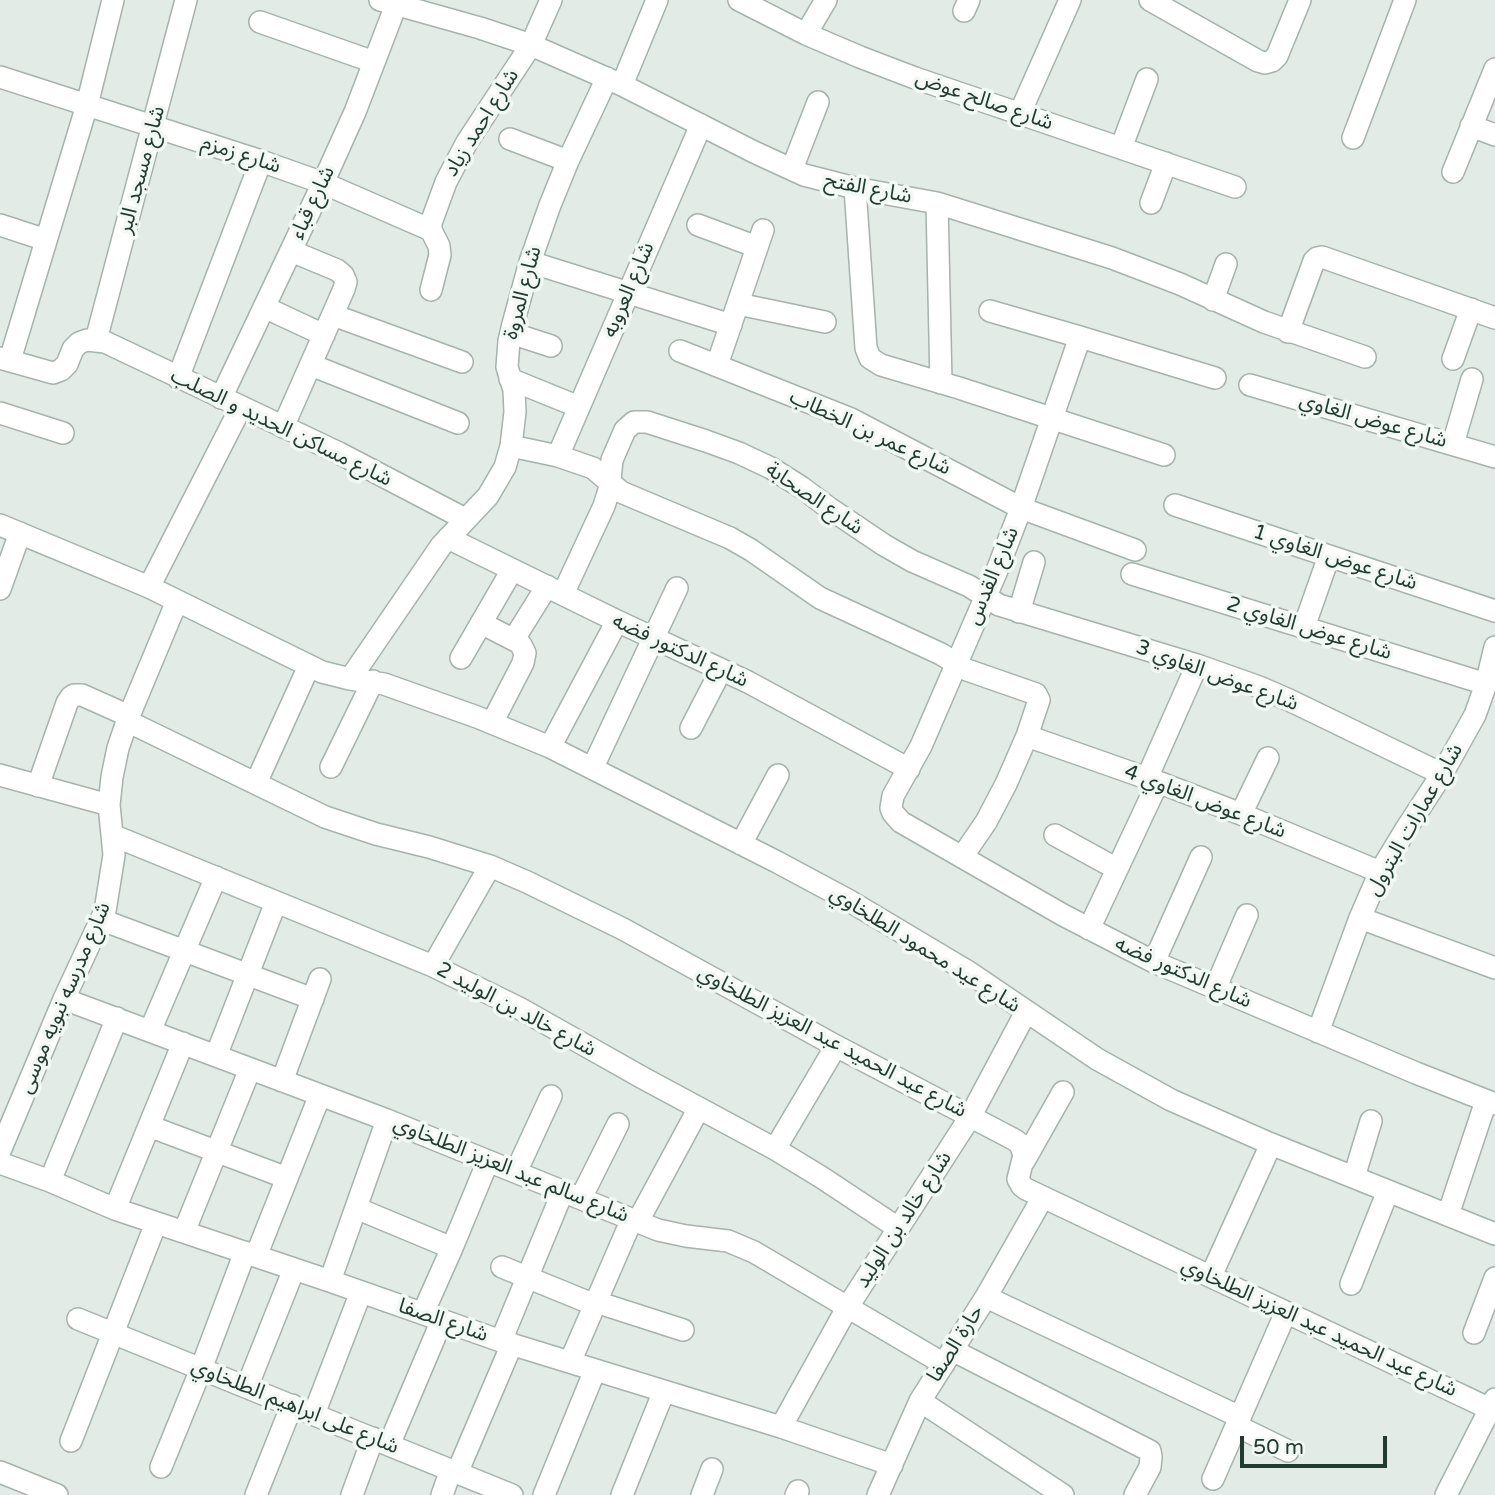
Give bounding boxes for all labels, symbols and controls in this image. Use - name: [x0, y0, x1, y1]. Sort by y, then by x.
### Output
- street label: شارع احمد زياد: [439, 65, 525, 181]
- street label: شارع صالح عوض: [912, 66, 1056, 136]
- street label: شارع مسجد البر: [113, 103, 171, 237]
- street label: شارع زمزم: [198, 130, 284, 180]
- street label: شارع قباء: [285, 162, 341, 244]
- street label: شارع الفتح: [822, 168, 914, 210]
- street label: شارع العروبه: [598, 238, 660, 342]
- street label: شارع المروة: [499, 244, 547, 342]
- street label: شارع مساكن الحديد و الصلب: [166, 363, 396, 493]
- street label: شارع عمر بن الخطاب: [785, 385, 955, 481]
- street label: شارع عوض الغاوي: [1296, 388, 1450, 454]
- street label: شارع الصحابة: [760, 457, 868, 541]
- street label: شارع عوض الغاوي 1: [1250, 520, 1420, 596]
- street label: شارع القدس: [961, 523, 1025, 629]
- street label: شارع عوض الغاوي 2: [1223, 592, 1395, 666]
- street label: شارع الدكتور فضه: [608, 608, 752, 694]
- street label: شارع عوض الغاوي 3: [1132, 635, 1302, 717]
- street label: شارع عمارات البترول: [1361, 739, 1469, 901]
- street label: شارع عوض الغاوي 4: [1121, 760, 1289, 844]
- street label: شارع عيد محمود الطلخاوي: [825, 881, 1025, 1019]
- street label: شارع مدرسه نبويه موسى: [13, 899, 117, 1097]
- street label: شارع الدكتور فضه: [1111, 932, 1255, 1014]
- street label: شارع خالد بن الوليد 2: [432, 957, 600, 1063]
- street label: شارع عبد الحميد عبد العزيز الطلخاوي: [693, 960, 971, 1124]
- street label: شارع سالم عبد العزيز الطلخاوي: [390, 1111, 632, 1229]
- street label: شارع خالد بن الوليد: [850, 1147, 958, 1293]
- street label: شارع عبد الحميد عبد العزيز الطلخاوي: [1177, 1253, 1461, 1403]
- street label: شارع الصفا: [395, 1294, 491, 1348]
- street label: حارة الصفا: [922, 1301, 990, 1387]
- street label: شارع على ابراهيم الطلخاوي: [188, 1354, 402, 1460]
- scale bar: [1243, 1422, 1390, 1466]
- text: 50 m: [1253, 1435, 1304, 1460]

